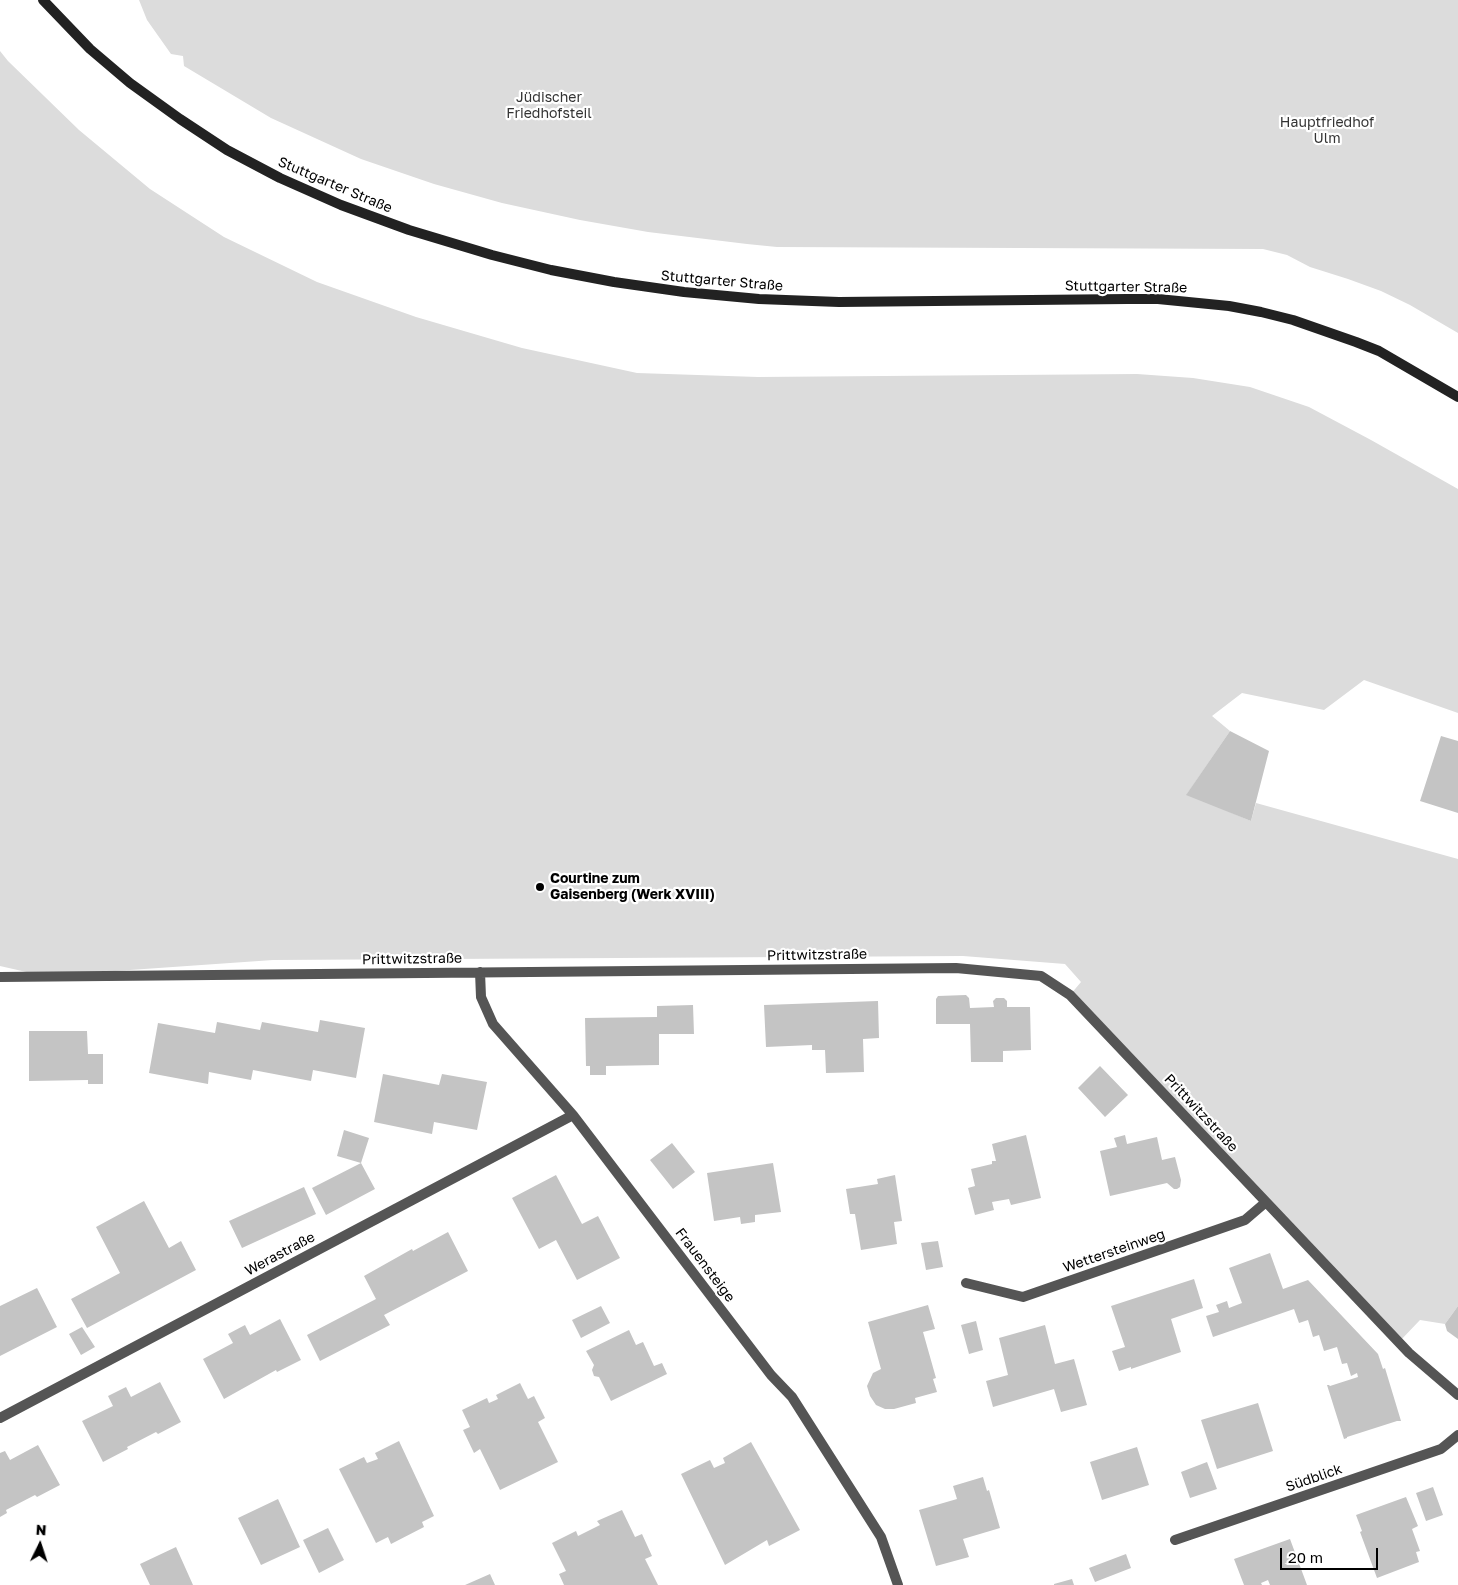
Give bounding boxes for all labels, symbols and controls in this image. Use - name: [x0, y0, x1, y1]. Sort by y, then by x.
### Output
- park label: Jüdischer Friedhofsteil: [506, 90, 592, 122]
- park label: Hauptfriedhof Ulm: [1280, 115, 1374, 148]
- street label: Stuttgarter Straße: [275, 153, 395, 217]
- street label: Stuttgarter Straße: [660, 267, 784, 295]
- street label: Stuttgarter Straße: [1065, 278, 1187, 296]
- place label: Courtine zum Gaisenberg (Werk XVIII): [550, 871, 715, 904]
- marker: Courtine zum Gaisenberg (Werk XVIII): [534, 881, 546, 893]
- street label: Prittwitzstraße: [767, 946, 867, 964]
- street label: Prittwitzstraße: [362, 950, 462, 968]
- street label: Prittwitzstraße: [1161, 1071, 1241, 1155]
- street label: Frauensteige: [672, 1225, 738, 1305]
- street label: Wettersteinweg: [1061, 1226, 1167, 1276]
- street label: Werastraße: [242, 1229, 318, 1279]
- street label: Südblick: [1284, 1461, 1344, 1495]
- north arrow: [15, 1520, 65, 1570]
- text: N: [35, 1521, 47, 1538]
- scale bar: [1283, 1538, 1380, 1570]
- text: 20 m: [1288, 1548, 1323, 1566]

